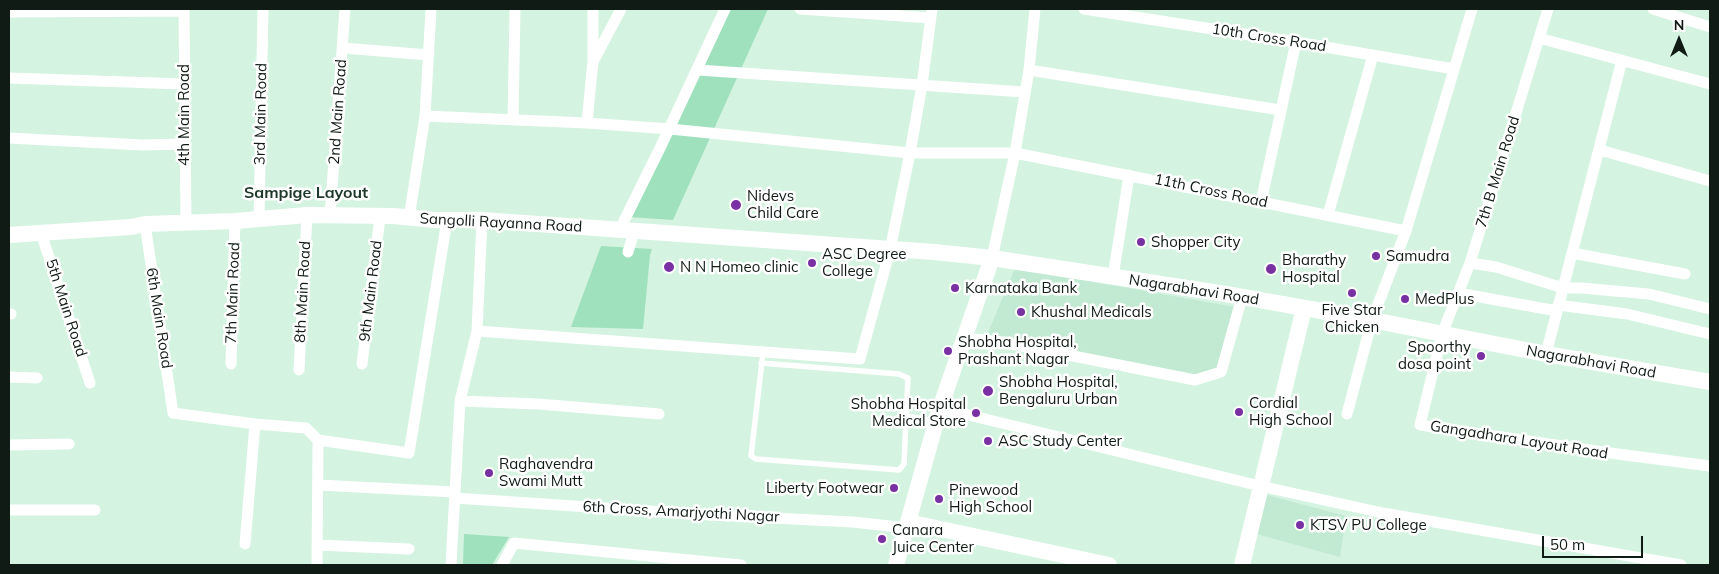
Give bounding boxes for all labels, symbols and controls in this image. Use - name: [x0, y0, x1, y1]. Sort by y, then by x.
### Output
- north arrow: [1654, 15, 1704, 65]
- text: N: [1674, 16, 1684, 34]
- street label: 10th Cross Road: [1210, 20, 1328, 56]
- street label: 2nd Main Road: [325, 59, 351, 165]
- street label: 3rd Main Road: [251, 63, 271, 165]
- street label: 4th Main Road: [175, 64, 193, 166]
- street label: 7th B Main Road: [1472, 114, 1524, 230]
- street label: 11th Cross Road: [1153, 170, 1269, 212]
- district label: Sampige Layout: [244, 183, 368, 203]
- place label: Nidevs Child Care: [747, 187, 819, 222]
- marker: Nidevs Child Care: [729, 198, 743, 212]
- street label: Sangolli Rayanna Road: [419, 210, 583, 236]
- place label: Shopper City: [1151, 233, 1240, 251]
- marker: Shopper City: [1135, 236, 1147, 248]
- street label: 9th Main Road: [356, 239, 386, 343]
- street label: 8th Main Road: [291, 241, 315, 343]
- street label: 7th Main Road: [222, 242, 244, 344]
- place label: ASC Degree College: [822, 245, 907, 280]
- place label: Samudra: [1386, 247, 1450, 265]
- marker: Samudra: [1370, 250, 1382, 262]
- place label: Bharathy Hospital: [1282, 251, 1346, 286]
- street label: 5th Main Road: [42, 257, 90, 359]
- marker: ASC Degree College: [806, 257, 818, 269]
- place label: N N Homeo clinic: [680, 258, 798, 276]
- marker: N N Homeo clinic: [662, 260, 676, 274]
- marker: Bharathy Hospital: [1264, 262, 1278, 276]
- street label: 6th Main Road: [142, 266, 176, 370]
- street label: Nagarabhavi Road: [1128, 271, 1260, 309]
- place label: Karnataka Bank: [965, 279, 1077, 297]
- marker: Karnataka Bank: [949, 282, 961, 294]
- marker: Five Star Chicken: [1346, 287, 1358, 299]
- place label: MedPlus: [1415, 290, 1474, 308]
- marker: MedPlus: [1399, 293, 1411, 305]
- place label: Five Star Chicken: [1322, 301, 1382, 336]
- place label: Khushal Medicals: [1031, 303, 1152, 321]
- marker: Khushal Medicals: [1015, 306, 1027, 318]
- place label: Shobha Hospital, Prashant Nagar: [958, 333, 1077, 368]
- place label: Spoorthy dosa point: [1398, 338, 1471, 373]
- street label: Nagarabhavi Road: [1525, 342, 1657, 382]
- marker: Shobha Hospital, Prashant Nagar: [942, 345, 954, 357]
- marker: Spoorthy dosa point: [1475, 350, 1487, 362]
- place label: Shobha Hospital, Bengaluru Urban: [999, 373, 1118, 408]
- marker: Shobha Hospital, Bengaluru Urban: [981, 384, 995, 398]
- place label: Cordial High School: [1249, 394, 1332, 429]
- place label: Shobha Hospital Medical Store: [851, 395, 966, 430]
- marker: Cordial High School: [1233, 406, 1245, 418]
- marker: Shobha Hospital Medical Store: [970, 407, 982, 419]
- street label: Gangadhara Layout Road: [1429, 417, 1609, 463]
- place label: ASC Study Center: [998, 432, 1122, 450]
- marker: ASC Study Center: [982, 435, 994, 447]
- place label: Raghavendra Swami Mutt: [499, 455, 593, 490]
- marker: Raghavendra Swami Mutt: [483, 467, 495, 479]
- place label: Liberty Footwear: [766, 479, 884, 497]
- place label: Pinewood High School: [949, 481, 1032, 516]
- marker: Liberty Footwear: [888, 482, 900, 494]
- marker: Pinewood High School: [933, 493, 945, 505]
- street label: 6th Cross, Amarjyothi Nagar: [582, 498, 780, 526]
- place label: KTSV PU College: [1310, 516, 1427, 534]
- marker: KTSV PU College: [1294, 519, 1306, 531]
- place label: Canara Juice Center: [892, 521, 974, 556]
- scale bar: [1544, 526, 1645, 558]
- marker: Canara Juice Center: [876, 533, 888, 545]
- text: 50 m: [1550, 535, 1585, 554]

